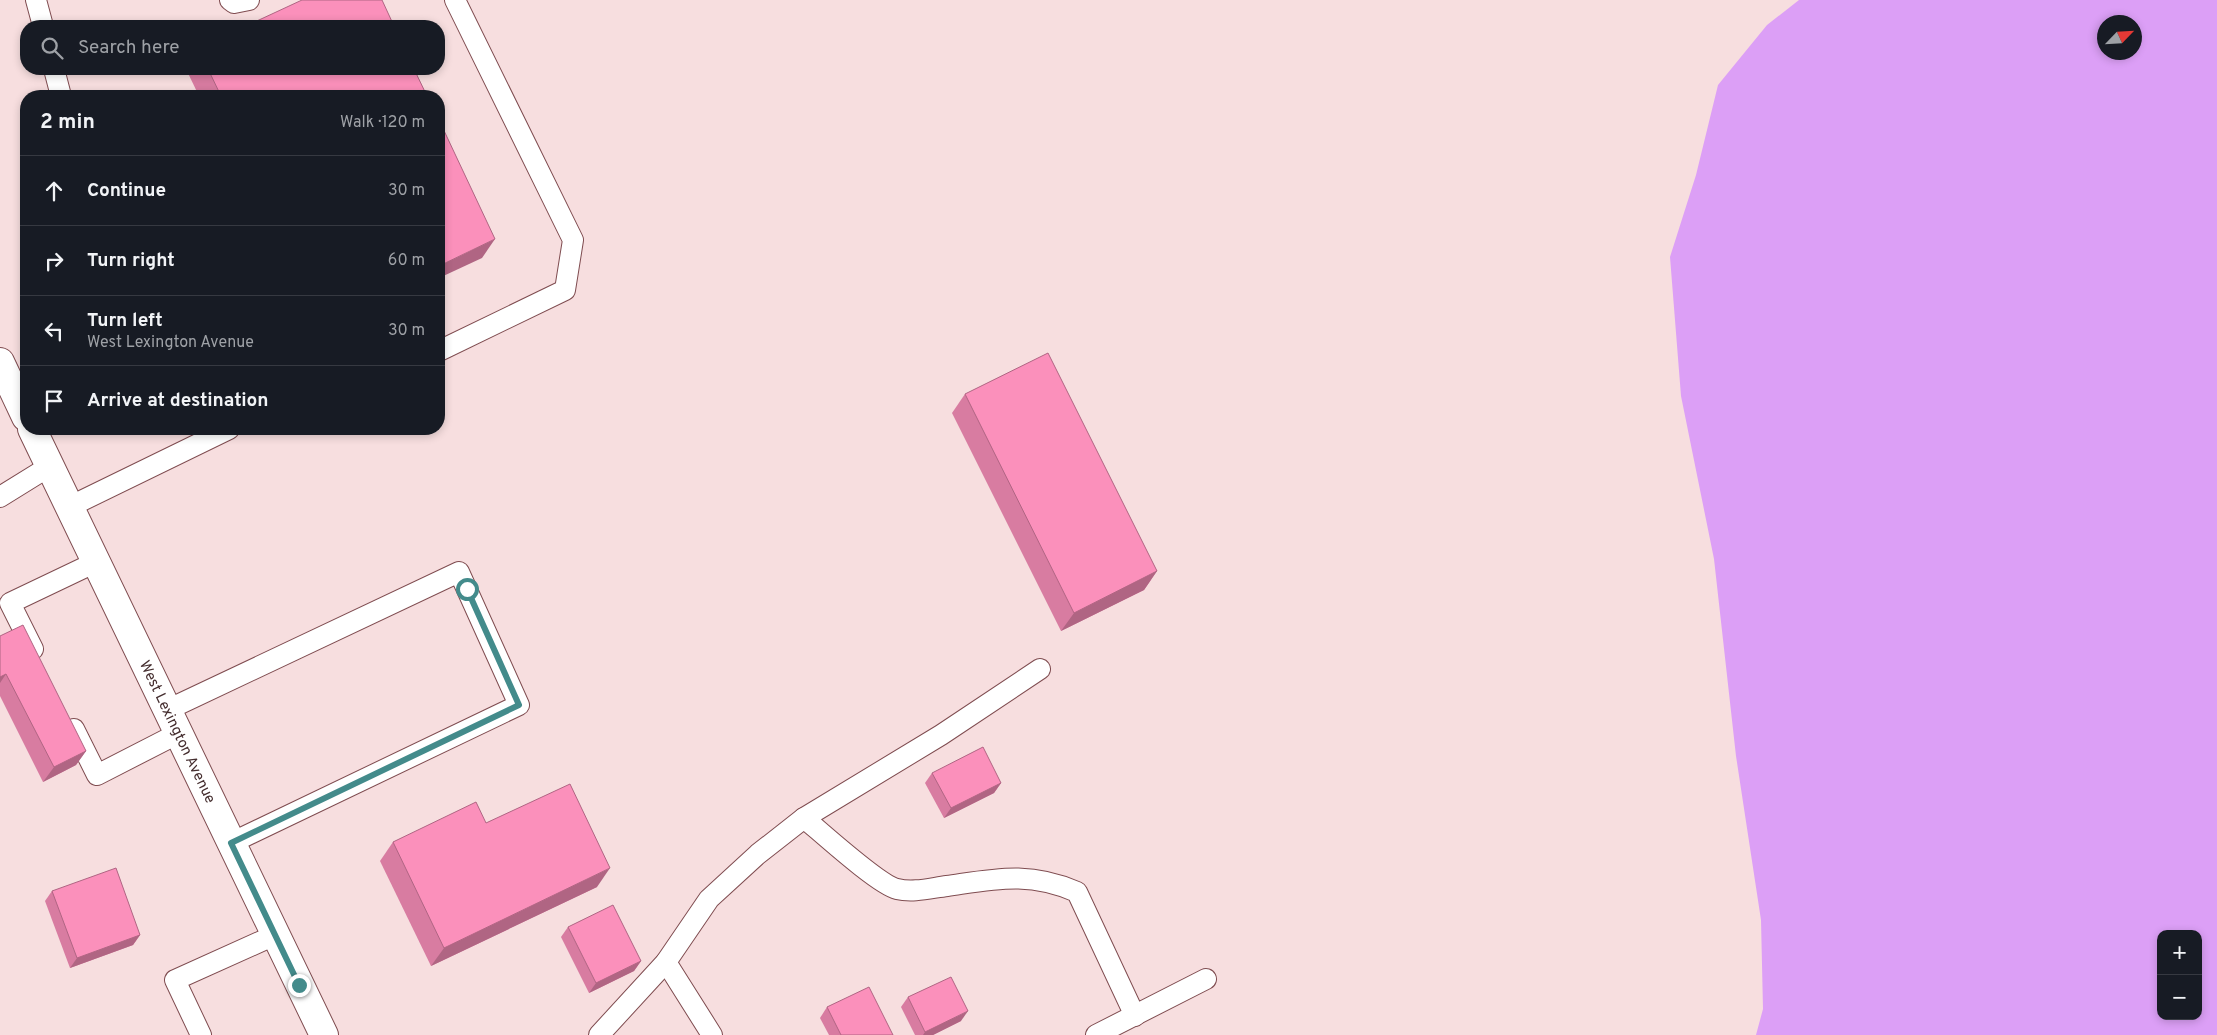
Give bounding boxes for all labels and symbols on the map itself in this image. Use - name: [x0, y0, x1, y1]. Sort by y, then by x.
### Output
- north arrow: [2097, 15, 2142, 60]
- route start: [456, 578, 479, 601]
- street label: West Lexington Avenue: [134, 658, 219, 807]
- route end: [288, 974, 311, 997]

